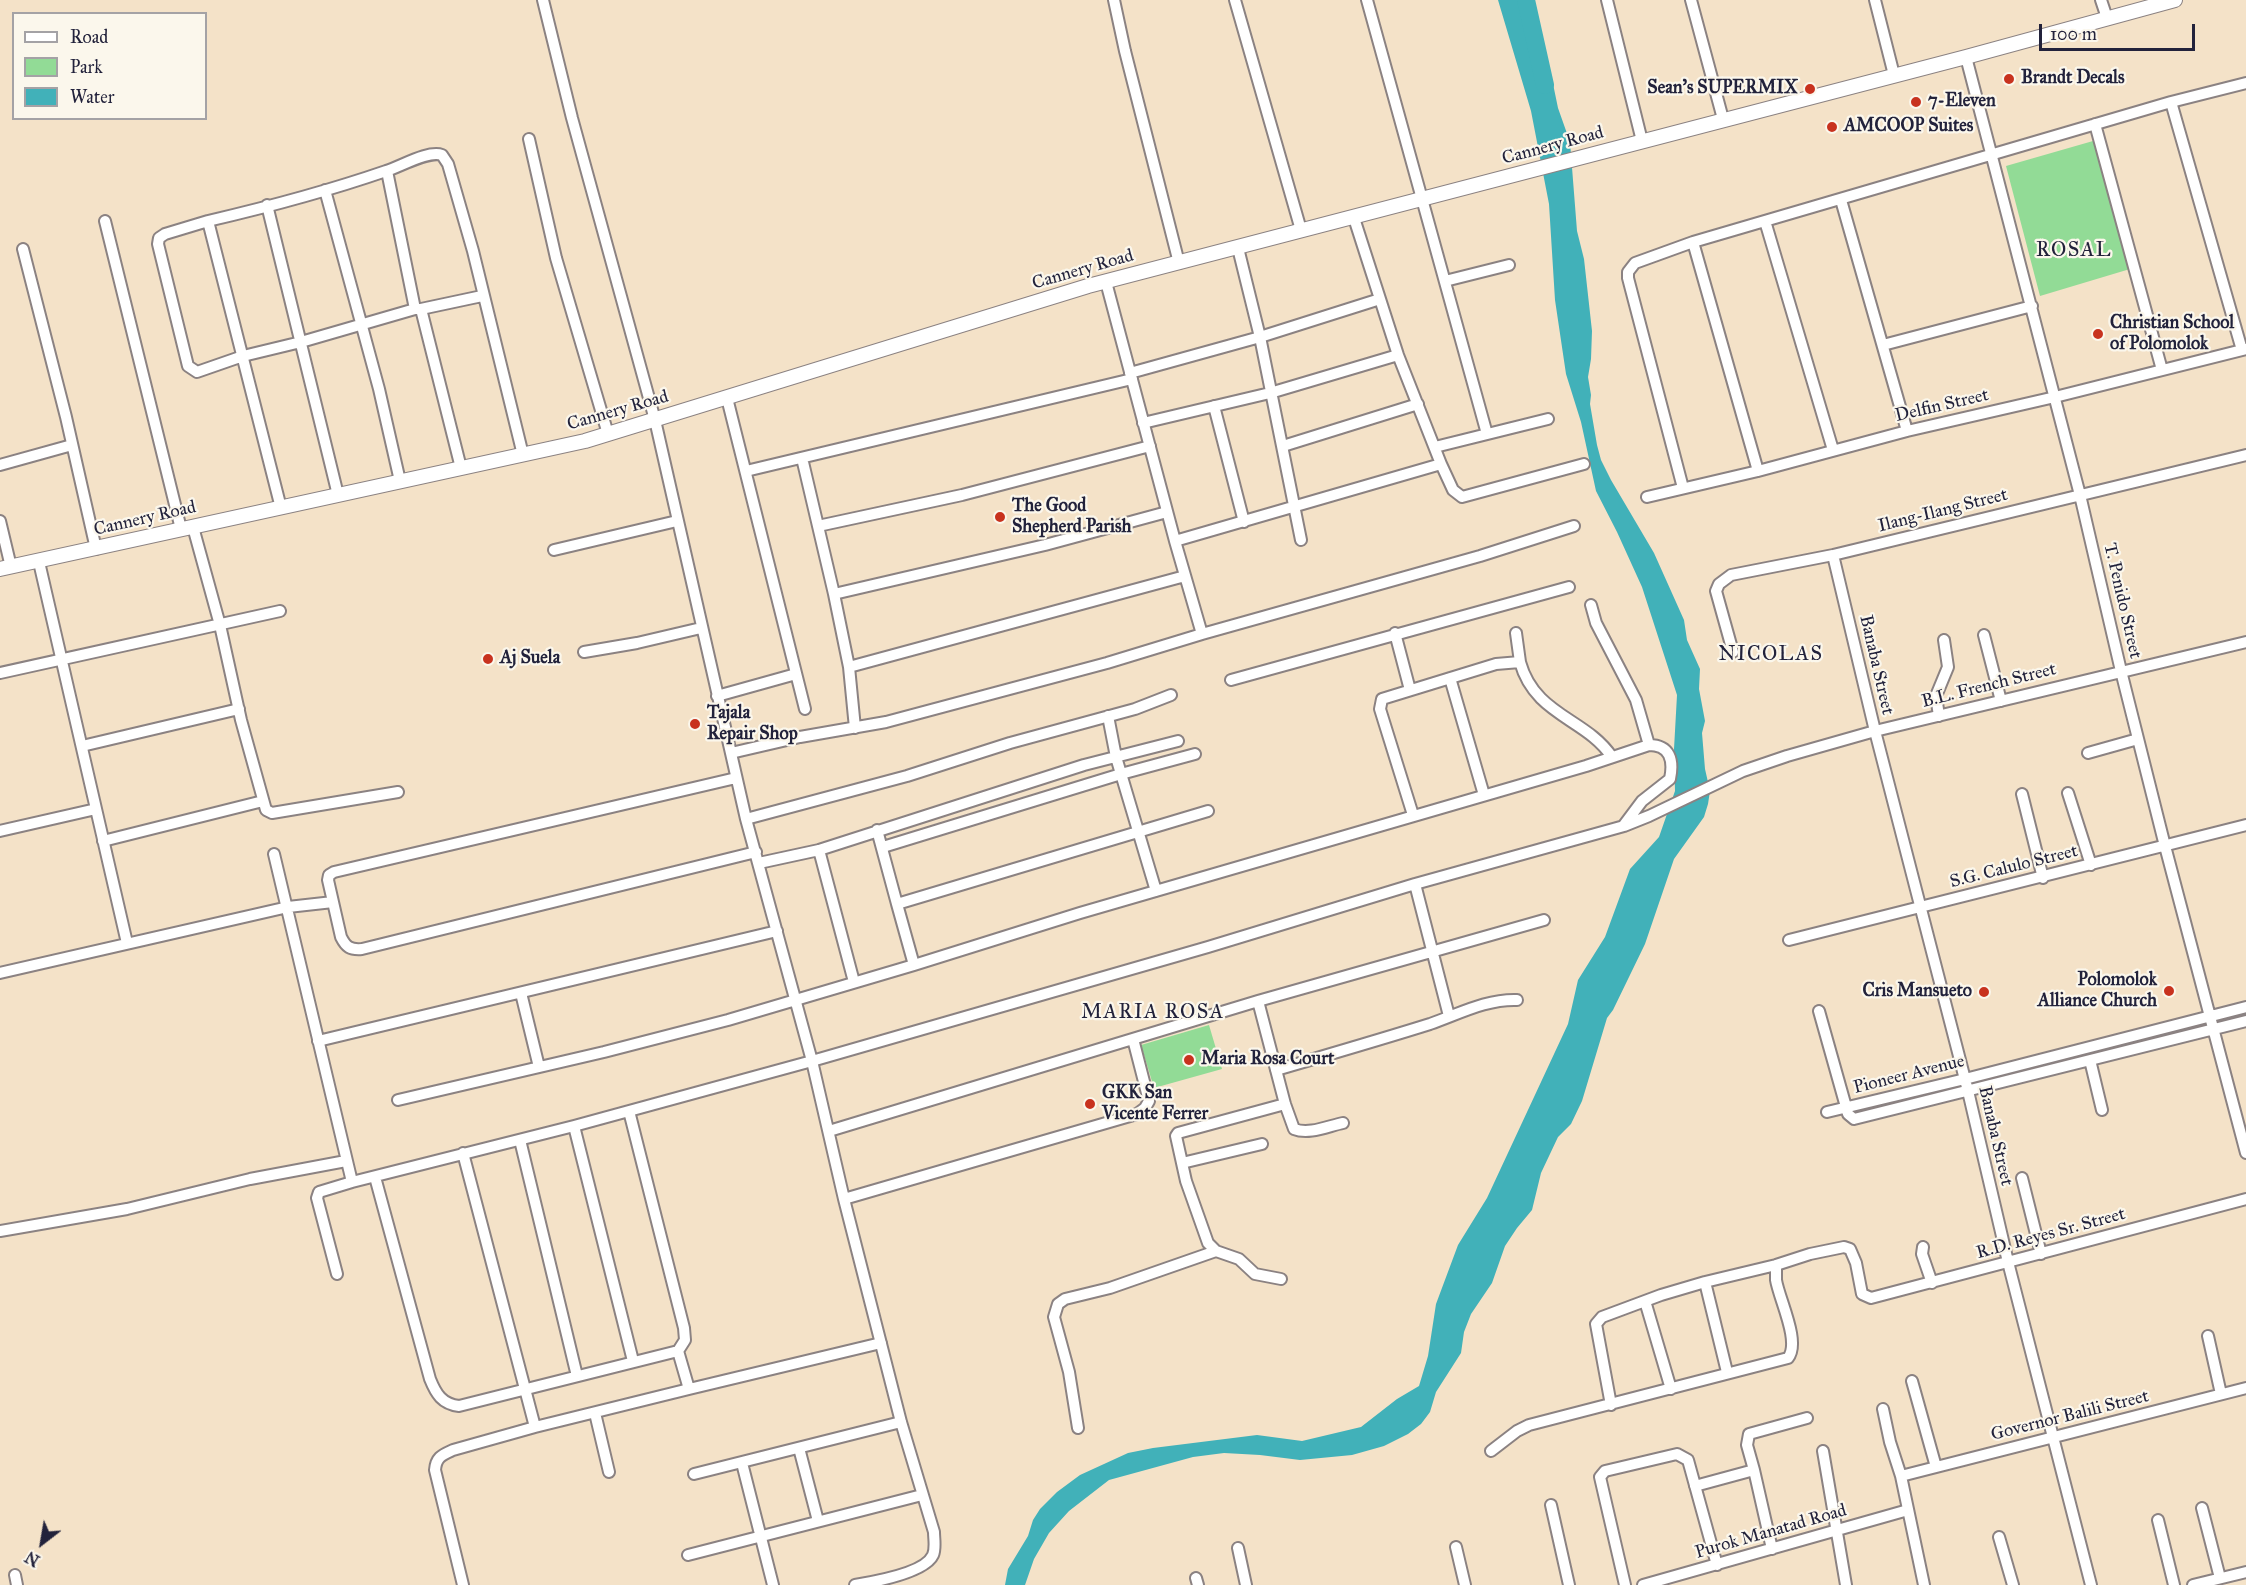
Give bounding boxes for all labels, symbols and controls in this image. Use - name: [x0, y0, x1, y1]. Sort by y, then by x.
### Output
- legend: [12, 12, 207, 120]
- scale bar: [2042, 12, 2198, 50]
- text: 100 m: [2050, 23, 2097, 45]
- text: Road: [70, 26, 108, 48]
- text: Park: [70, 56, 103, 78]
- place label: Brandt Decals: [2021, 68, 2124, 90]
- marker: Brandt Decals: [2002, 72, 2016, 86]
- place label: Sean's SUPERMIX: [1647, 78, 1798, 100]
- marker: Sean's SUPERMIX: [1803, 82, 1817, 96]
- text: Water: [70, 86, 114, 108]
- place label: 7-Eleven: [1928, 91, 1996, 113]
- marker: 7-Eleven: [1909, 95, 1923, 109]
- place label: AMCOOP Suites: [1844, 116, 1973, 138]
- marker: AMCOOP Suites: [1825, 120, 1839, 134]
- street label: Cannery Road: [1500, 122, 1606, 170]
- district label: ROSAL: [2036, 239, 2112, 263]
- street label: Cannery Road: [1030, 245, 1136, 295]
- place label: Christian School of Polomolok: [2110, 313, 2234, 356]
- marker: Christian School of Polomolok: [2091, 327, 2105, 341]
- street label: Delfin Street: [1893, 385, 1991, 427]
- street label: Cannery Road: [565, 386, 671, 436]
- street label: Ilang-Ilang Street: [1876, 484, 2010, 538]
- place label: The Good Shepherd Parish: [1012, 496, 1132, 538]
- street label: Cannery Road: [92, 497, 198, 541]
- marker: The Good Shepherd Parish: [993, 510, 1007, 524]
- street label: T. Penido Street: [2098, 541, 2146, 661]
- street label: Banaba Street: [1854, 613, 1898, 717]
- district label: NICOLAS: [1719, 643, 1823, 667]
- place label: Aj Suela: [500, 648, 560, 670]
- marker: Aj Suela: [481, 652, 495, 666]
- street label: B.L. French Street: [1920, 659, 2058, 713]
- place label: Tajala Repair Shop: [707, 703, 798, 746]
- marker: Tajala Repair Shop: [688, 717, 702, 731]
- street label: S.G. Calulo Street: [1948, 841, 2080, 893]
- place label: Polomolok Alliance Church: [2038, 970, 2157, 1012]
- place label: Cris Mansueto: [1862, 981, 1972, 1003]
- marker: Polomolok Alliance Church: [2162, 984, 2176, 998]
- marker: Cris Mansueto: [1977, 985, 1991, 999]
- district label: MARIA ROSA: [1081, 1001, 1225, 1025]
- place label: Maria Rosa Court: [1201, 1049, 1334, 1071]
- street label: Pioneer Avenue: [1851, 1051, 1967, 1099]
- marker: Maria Rosa Court: [1182, 1053, 1196, 1067]
- place label: GKK San Vicente Ferrer: [1102, 1083, 1208, 1126]
- street label: Banaba Street: [1973, 1084, 2017, 1188]
- marker: GKK San Vicente Ferrer: [1083, 1097, 1097, 1111]
- street label: R.D. Reyes Sr. Street: [1974, 1204, 2128, 1264]
- street label: Governor Balili Street: [1989, 1386, 2151, 1446]
- street label: Purok Manatad Road: [1693, 1500, 1849, 1564]
- north arrow: [12, 1513, 72, 1573]
- text: N: [22, 1547, 43, 1571]

